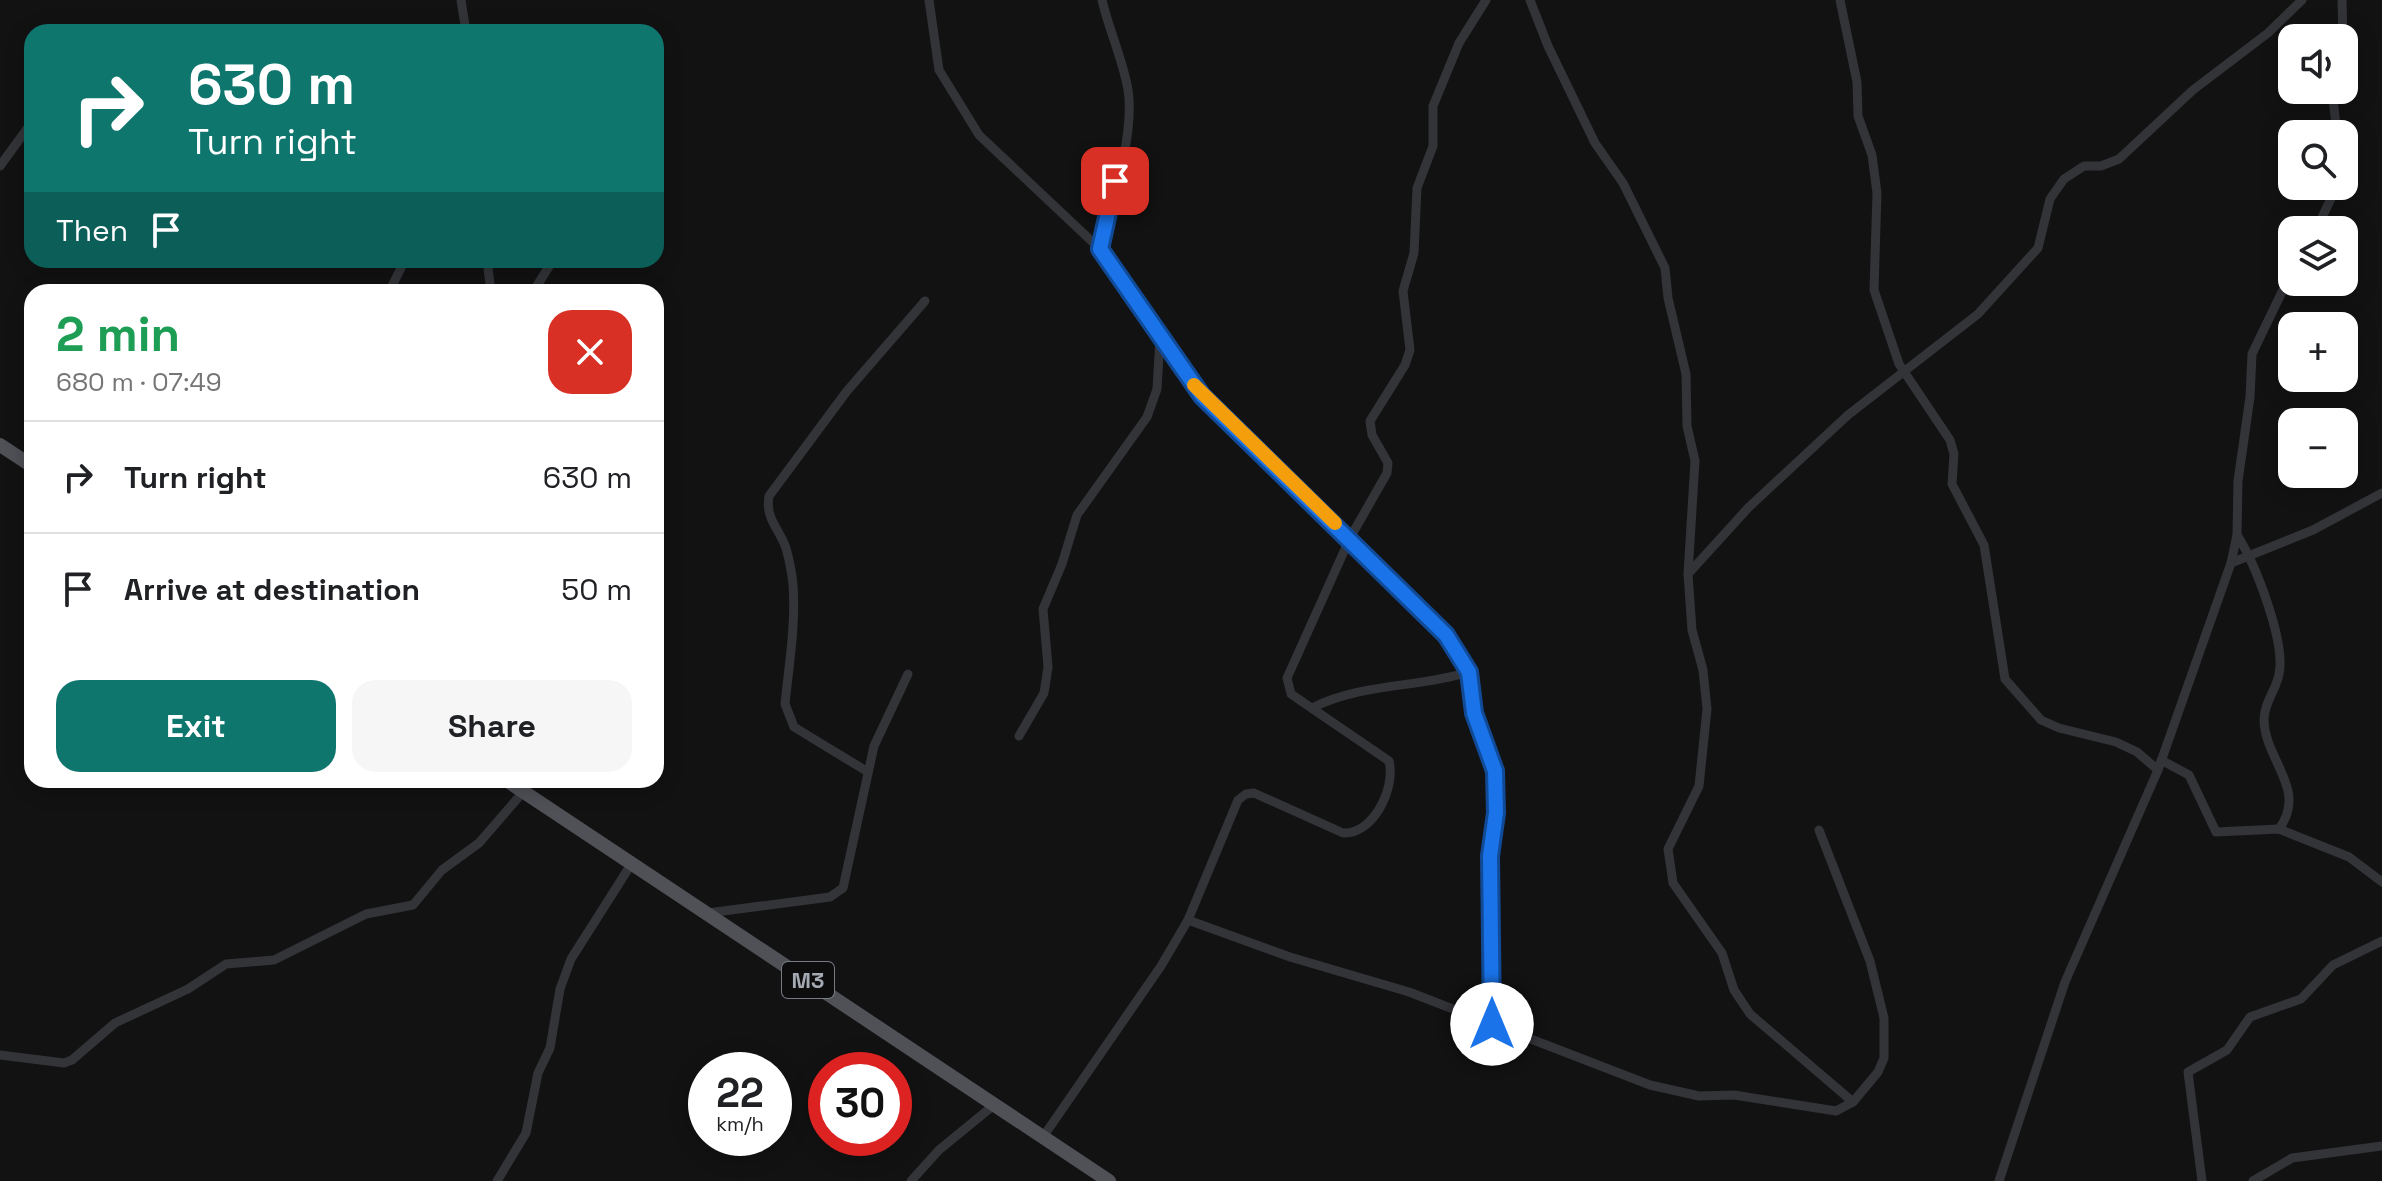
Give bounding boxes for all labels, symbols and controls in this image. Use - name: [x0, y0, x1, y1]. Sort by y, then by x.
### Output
- map controls: [2278, 24, 2358, 488]
- button: sound: [2278, 24, 2358, 104]
- text: 630 m: [188, 49, 355, 120]
- icon: right: [56, 56, 160, 160]
- text: Turn right: [188, 119, 357, 165]
- button: search: [2278, 120, 2358, 200]
- pin: [1081, 147, 1149, 215]
- icon: arrive: [1093, 159, 1137, 203]
- icon: arrive: [144, 208, 188, 252]
- text: Then: [56, 211, 128, 250]
- button: layers: [2278, 216, 2358, 296]
- text: 2 min: [56, 304, 180, 365]
- button: close: [548, 310, 632, 394]
- button: +: [2278, 312, 2358, 392]
- text: 680 m · 07:49: [56, 365, 222, 399]
- button: −: [2278, 408, 2358, 488]
- icon: right: [56, 455, 100, 499]
- text: Turn right: [124, 458, 267, 497]
- text: 630 m: [543, 458, 632, 497]
- icon: arrive: [56, 567, 100, 611]
- text: Arrive at destination: [124, 570, 420, 609]
- text: 50 m: [561, 570, 632, 609]
- button: Exit: [56, 680, 336, 772]
- button: Share: [352, 680, 632, 772]
- road number: M3: [782, 962, 834, 998]
- position arrow: [1450, 982, 1534, 1066]
- speed limit sign: 30: [808, 1052, 912, 1156]
- text: 22: [716, 1068, 764, 1119]
- text: km/h: [716, 1111, 764, 1137]

